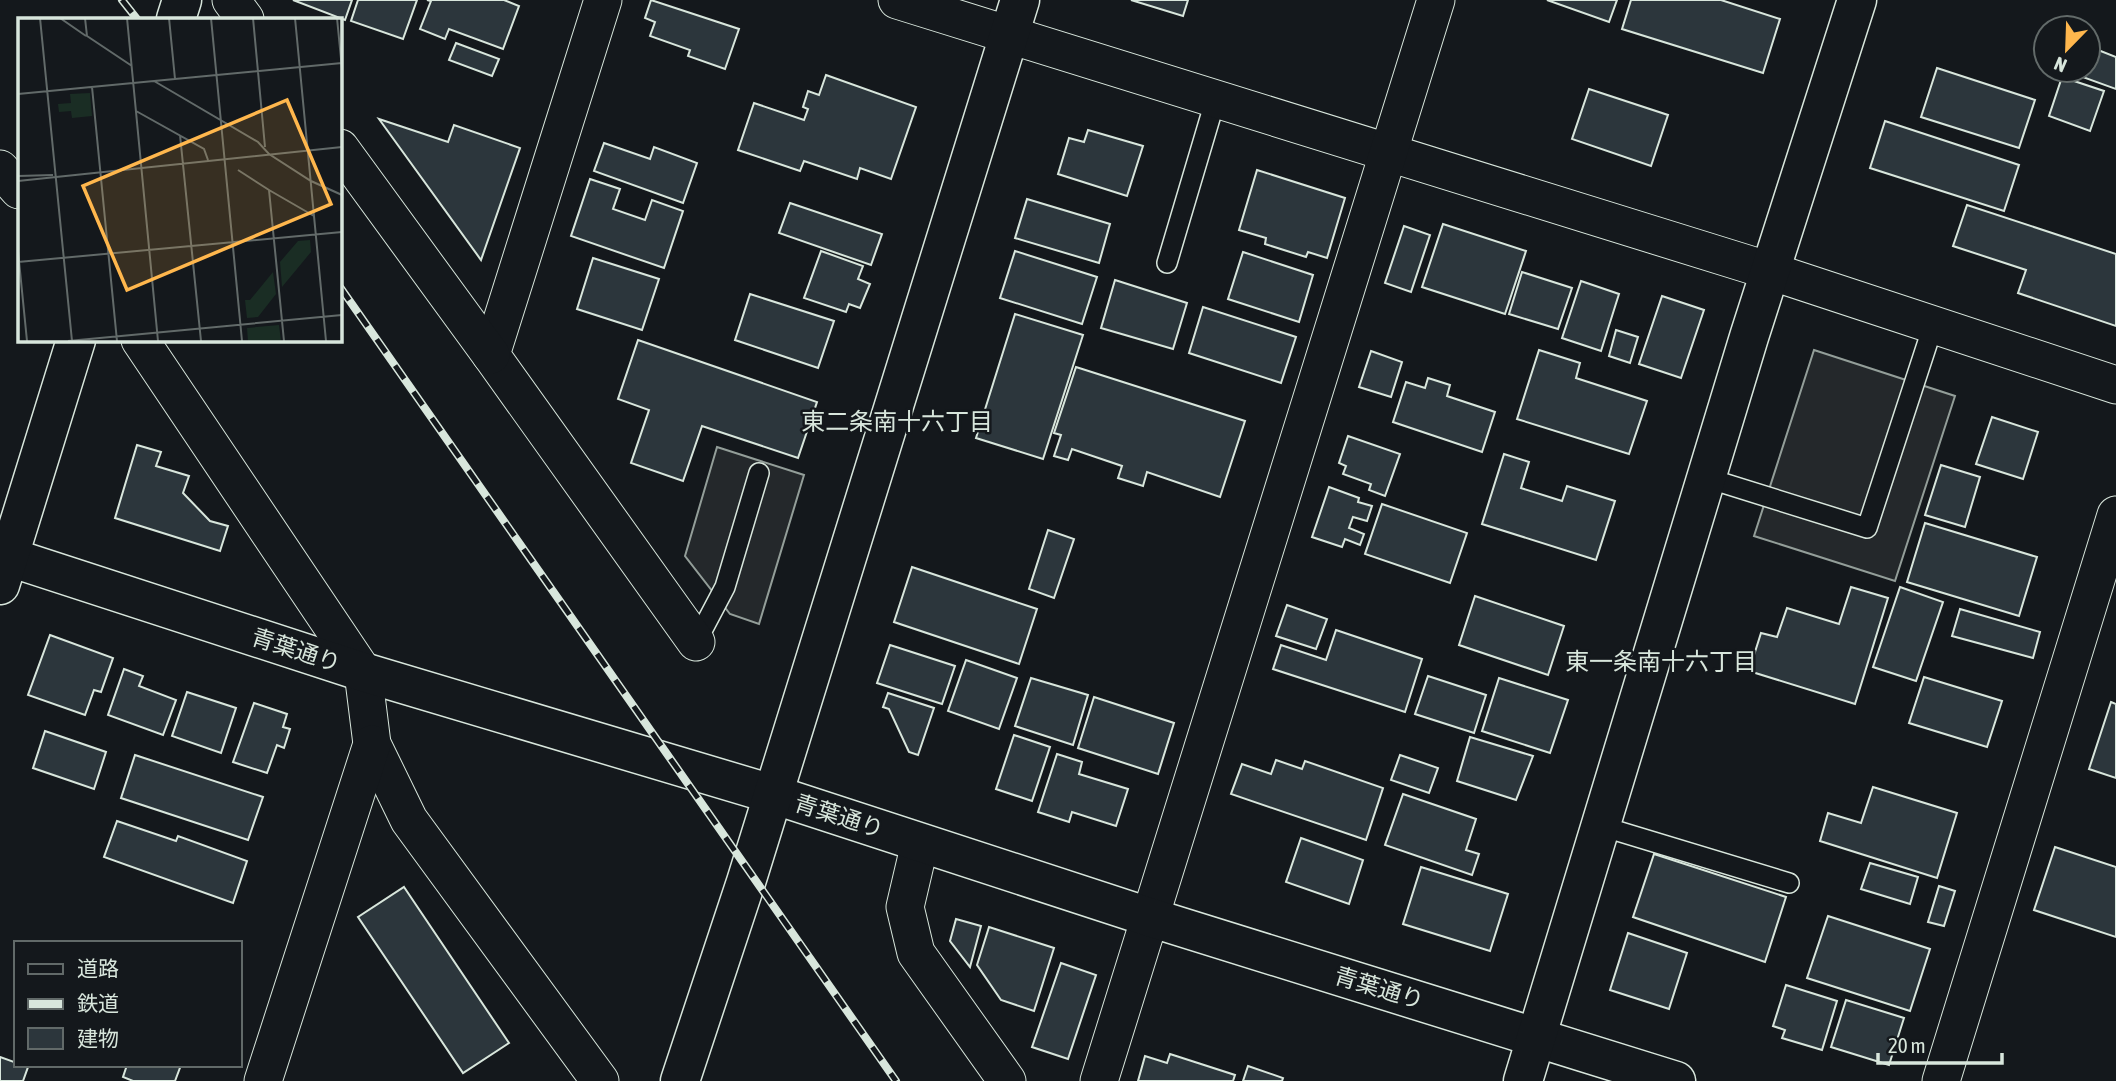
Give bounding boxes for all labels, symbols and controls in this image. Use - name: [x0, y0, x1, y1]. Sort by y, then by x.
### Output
- north arrow: [2032, 14, 2102, 84]
- inset map: [18, 18, 341, 341]
- text: N: [2051, 52, 2070, 77]
- district label: 東二条南十六丁目: [801, 408, 993, 435]
- street label: 青葉通り: [248, 623, 344, 677]
- district label: 東一条南十六丁目: [1565, 648, 1757, 675]
- street label: 青葉通り: [791, 789, 887, 843]
- legend: [14, 941, 242, 1067]
- text: 道路: [77, 956, 119, 980]
- street label: 青葉通り: [1331, 962, 1427, 1014]
- text: 鉄道: [77, 991, 119, 1015]
- scale bar: [1878, 1021, 2002, 1066]
- text: 建物: [77, 1026, 119, 1050]
- text: 20 m: [1888, 1033, 1926, 1057]

